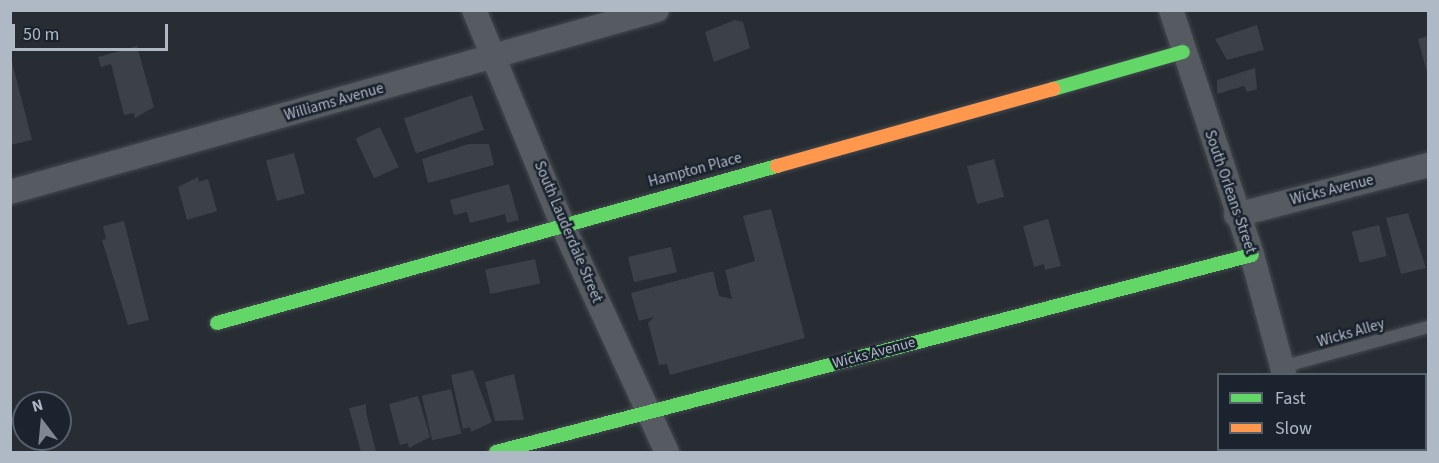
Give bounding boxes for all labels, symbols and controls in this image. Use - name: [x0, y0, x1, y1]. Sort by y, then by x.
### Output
- scale bar: [15, 12, 171, 50]
- text: 50 m: [23, 22, 59, 47]
- street label: Williams Avenue: [282, 79, 386, 125]
- street label: South Orleans Street: [1200, 128, 1260, 256]
- street label: Hampton Place: [646, 149, 744, 191]
- street label: South Lauderdale Street: [530, 158, 606, 306]
- street label: Wicks Avenue: [1288, 171, 1376, 209]
- street label: Wicks Alley: [1315, 315, 1387, 351]
- street label: Wicks Avenue: [830, 333, 918, 373]
- legend: [1217, 373, 1427, 451]
- text: Fast: [1275, 386, 1306, 411]
- north arrow: [12, 391, 72, 451]
- text: N: [29, 394, 46, 418]
- text: Slow: [1275, 416, 1312, 441]

